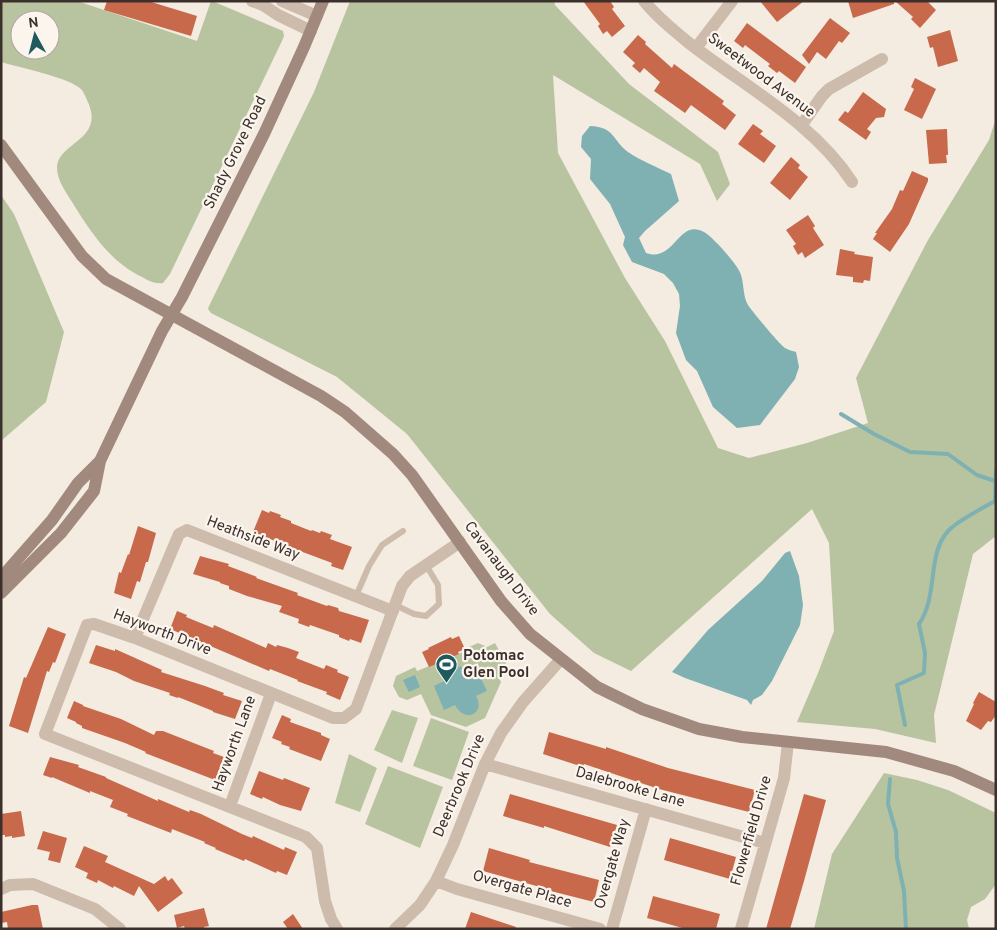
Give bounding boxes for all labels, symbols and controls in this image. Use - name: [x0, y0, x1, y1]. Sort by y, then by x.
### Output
- north arrow: [10, 10, 60, 60]
- text: N: [28, 15, 40, 33]
- street label: Sweetwood Avenue: [703, 29, 819, 123]
- street label: Shady Grove Road: [200, 93, 272, 213]
- street label: Heathside Way: [204, 512, 302, 566]
- street label: Cavanaugh Drive: [459, 518, 543, 620]
- street label: Hayworth Drive: [110, 606, 214, 660]
- place label: Potomac Glen Pool: [463, 647, 529, 683]
- sports icon: Potomac Glen Pool: [435, 653, 459, 684]
- street label: Hayworth Lane: [209, 693, 261, 795]
- street label: Deerbrook Drive: [430, 732, 490, 840]
- street label: Dalebrooke Lane: [573, 763, 687, 813]
- street label: Flowerfield Drive: [727, 774, 777, 888]
- street label: Overgate Way: [591, 817, 635, 911]
- street label: Overgate Place: [470, 867, 574, 913]

